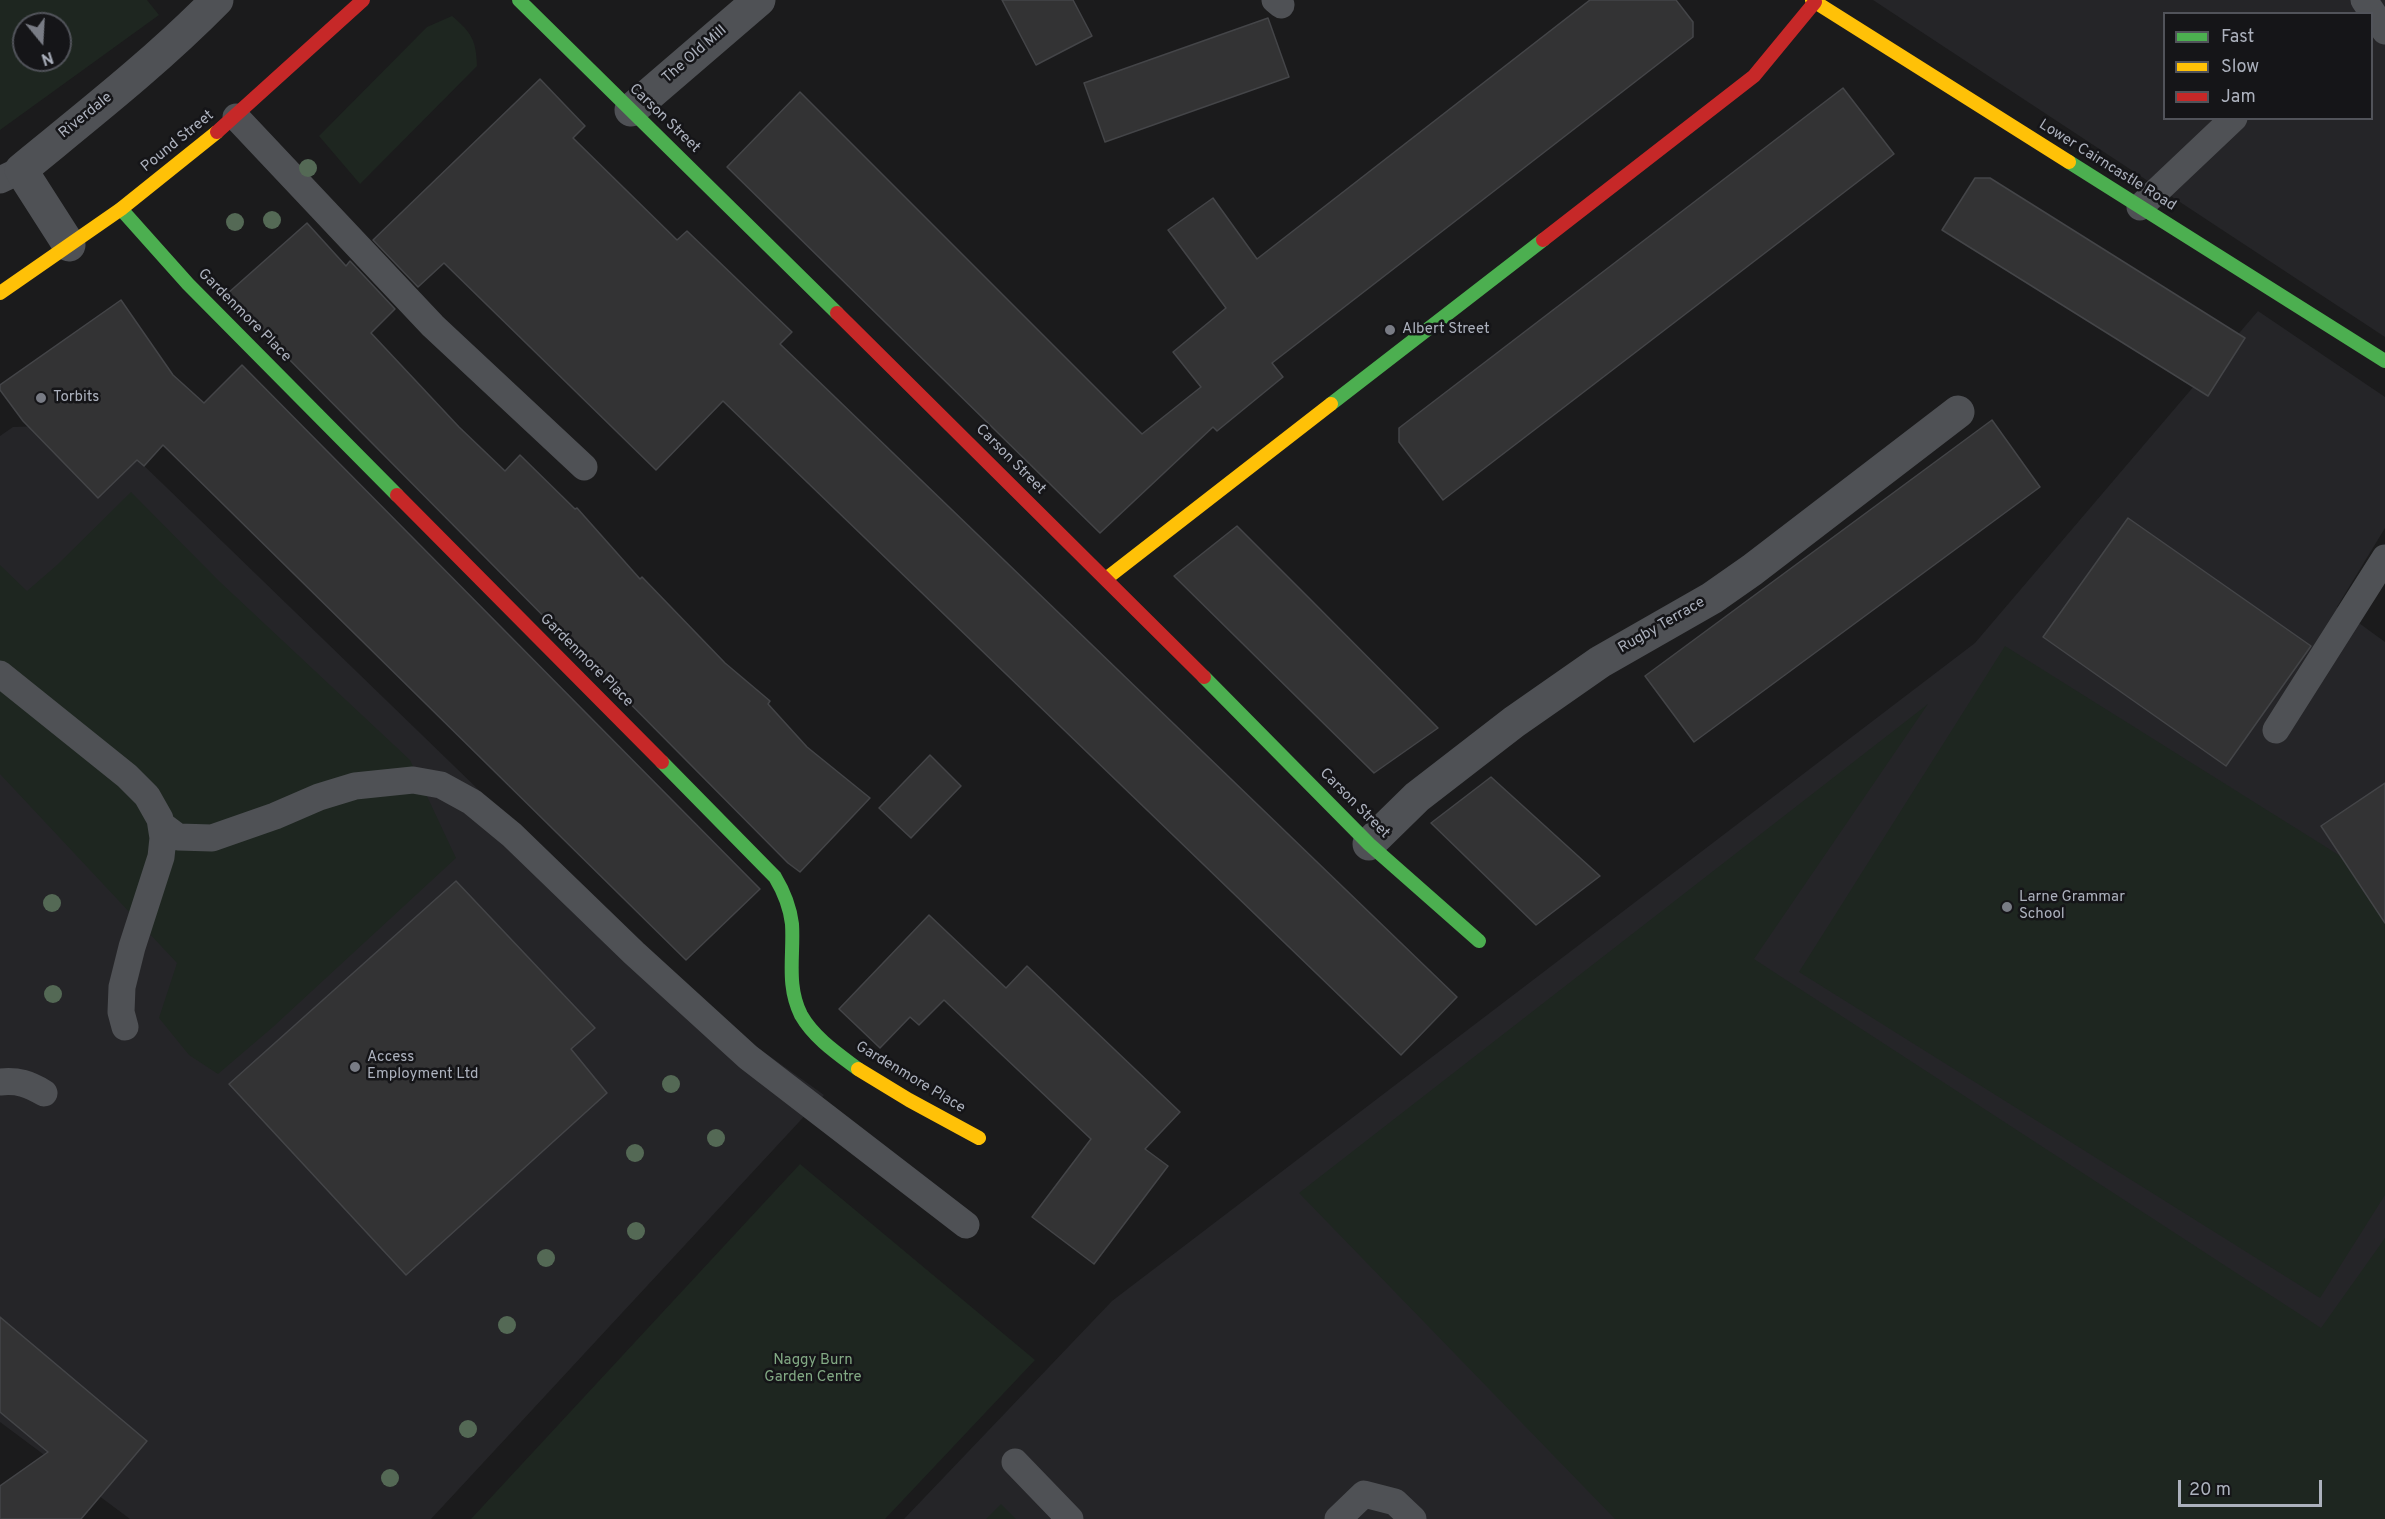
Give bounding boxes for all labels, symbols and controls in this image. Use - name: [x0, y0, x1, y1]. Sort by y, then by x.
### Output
- north arrow: [12, 12, 72, 72]
- legend: [2163, 12, 2373, 120]
- street label: The Old Mill: [659, 22, 731, 88]
- text: Fast: [2221, 26, 2254, 49]
- text: N: [38, 46, 56, 69]
- text: Slow: [2221, 56, 2259, 79]
- street label: Carson Street: [625, 81, 703, 157]
- text: Jam: [2221, 86, 2256, 109]
- street label: Riverdale: [56, 89, 116, 143]
- street label: Pound Street: [138, 107, 218, 177]
- street label: Lower Cairncastle Road: [2035, 116, 2179, 216]
- street label: Gardenmore Place: [194, 266, 294, 366]
- place label: Albert Street: [1402, 321, 1490, 339]
- marker: Albert Street: [1383, 323, 1397, 337]
- place label: Torbits: [53, 389, 99, 407]
- marker: Torbits: [34, 391, 48, 405]
- street label: Carson Street: [971, 421, 1049, 499]
- street label: Rugby Terrace: [1615, 594, 1709, 658]
- street label: Gardenmore Place: [536, 611, 636, 711]
- street label: Carson Street: [1315, 765, 1393, 843]
- place label: Larne Grammar School: [2019, 889, 2125, 924]
- marker: Larne Grammar School: [2000, 900, 2014, 914]
- street label: Gardenmore Place: [852, 1038, 968, 1118]
- place label: Access Employment Ltd: [367, 1049, 478, 1084]
- marker: Access Employment Ltd: [348, 1060, 362, 1074]
- park label: Naggy Burn Garden Centre: [764, 1352, 862, 1387]
- scale bar: [2181, 1468, 2325, 1506]
- text: 20 m: [2189, 1479, 2231, 1502]

